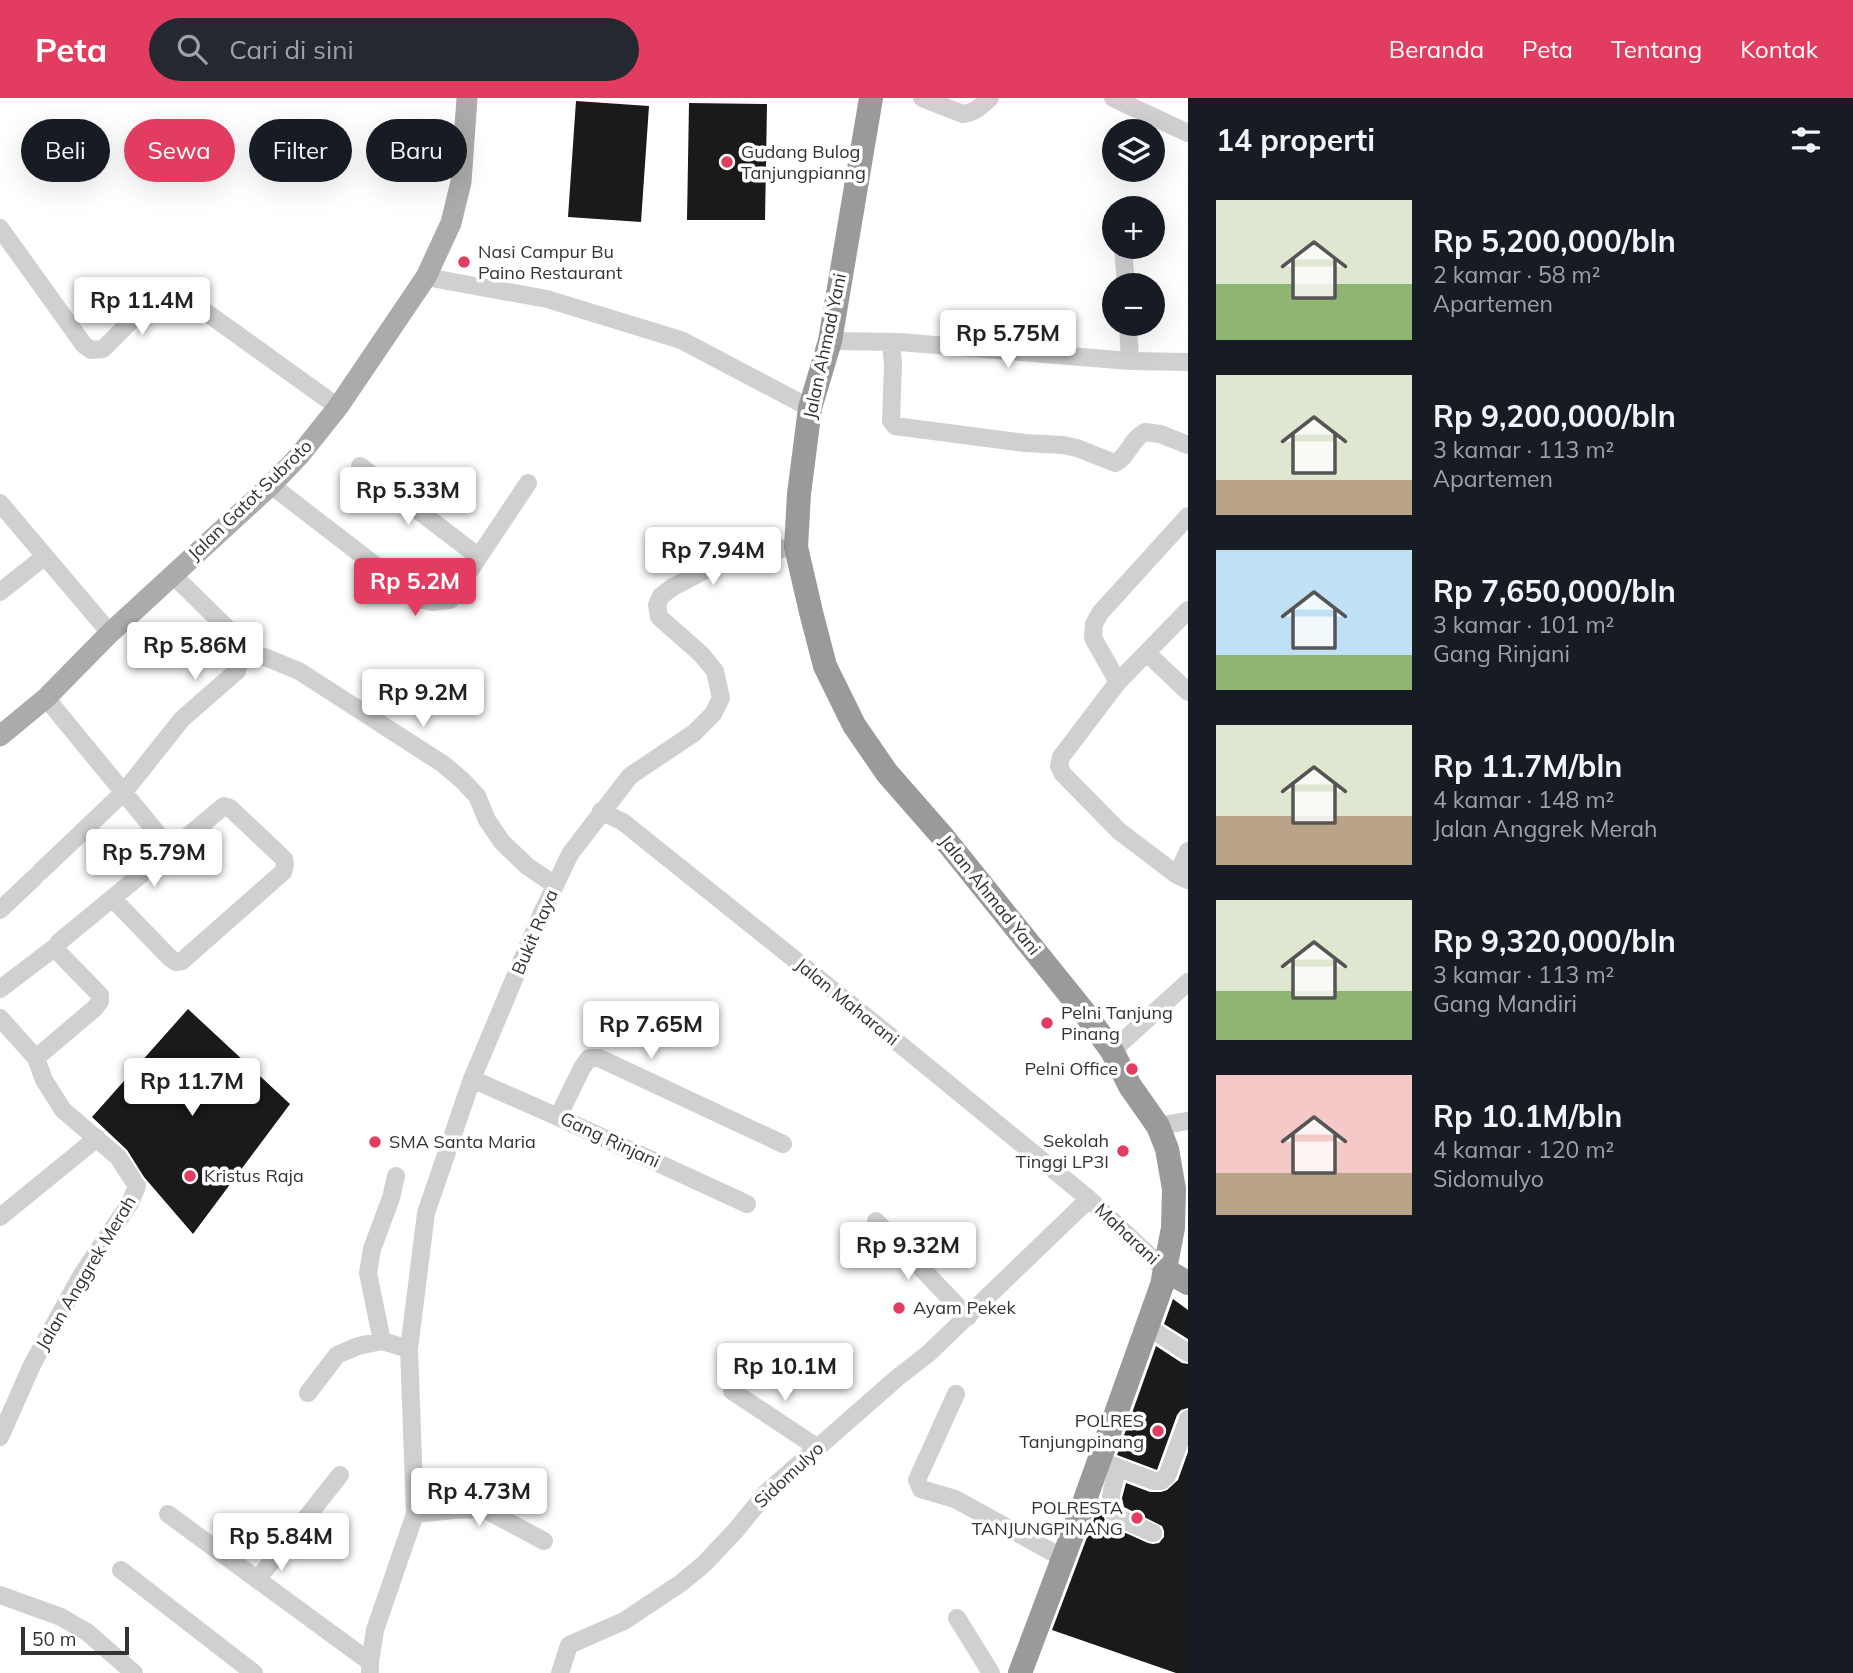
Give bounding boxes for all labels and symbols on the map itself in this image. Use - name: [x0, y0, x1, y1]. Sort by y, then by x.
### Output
- place label: Gudang Bulog Tanjungpianng: [741, 140, 866, 184]
- marker: Gudang Bulog Tanjungpianng: [719, 154, 735, 170]
- place label: Nasi Campur Bu Paino Restaurant: [478, 240, 622, 284]
- marker: Nasi Campur Bu Paino Restaurant: [456, 254, 472, 270]
- street label: Jalan Ahmad Yani: [798, 271, 851, 421]
- pin: Rp 11.4M: [70, 278, 214, 337]
- pin: Rp 5.75M: [936, 310, 1080, 370]
- street label: Jalan Gatot Subroto: [183, 434, 317, 565]
- pin: Rp 5.33M: [336, 468, 480, 527]
- pin: Rp 7.94M: [641, 528, 785, 587]
- pin: Rp 5.2M: [350, 559, 480, 618]
- pin: Rp 5.86M: [123, 622, 267, 682]
- pin: Rp 9.2M: [358, 670, 488, 729]
- pin: Rp 5.79M: [82, 830, 226, 889]
- street label: Jalan Ahmad Yani: [935, 830, 1046, 959]
- street label: Bukit Raya: [506, 886, 563, 978]
- street label: Jalan Maharani: [791, 953, 904, 1050]
- place label: Pelni Tanjung Pinang: [1061, 1001, 1173, 1045]
- pin: Rp 7.65M: [579, 1002, 723, 1061]
- marker: Pelni Tanjung Pinang: [1039, 1015, 1055, 1031]
- place label: Pelni Office: [1025, 1057, 1118, 1080]
- pin: Rp 11.7M: [120, 1058, 264, 1118]
- marker: Pelni Office: [1124, 1061, 1140, 1077]
- street label: Gang Rinjani: [557, 1106, 664, 1173]
- place label: Sekolah Tinggi LP3I: [1016, 1129, 1109, 1173]
- place label: SMA Santa Maria: [389, 1130, 536, 1153]
- marker: SMA Santa Maria: [367, 1134, 383, 1150]
- marker: Sekolah Tinggi LP3I: [1115, 1143, 1131, 1159]
- place label: Kristus Raja: [204, 1164, 304, 1187]
- marker: Kristus Raja: [182, 1168, 198, 1184]
- street label: Jalan Anggrek Merah: [30, 1191, 141, 1354]
- street label: Maharani: [1090, 1198, 1164, 1269]
- pin: Rp 9.32M: [836, 1222, 980, 1282]
- place label: Ayam Pekek: [913, 1296, 1016, 1319]
- marker: Ayam Pekek: [891, 1300, 907, 1316]
- pin: Rp 10.1M: [713, 1344, 857, 1403]
- place label: POLRES Tanjungpinang: [1019, 1409, 1144, 1453]
- marker: POLRES Tanjungpinang: [1150, 1423, 1166, 1439]
- street label: Sidomulyo: [749, 1437, 828, 1513]
- pin: Rp 4.73M: [407, 1468, 551, 1528]
- place label: POLRESTA TANJUNGPINANG: [972, 1496, 1123, 1540]
- marker: POLRESTA TANJUNGPINANG: [1129, 1510, 1145, 1526]
- pin: Rp 5.84M: [209, 1514, 353, 1573]
- scale bar: [21, 1624, 130, 1656]

